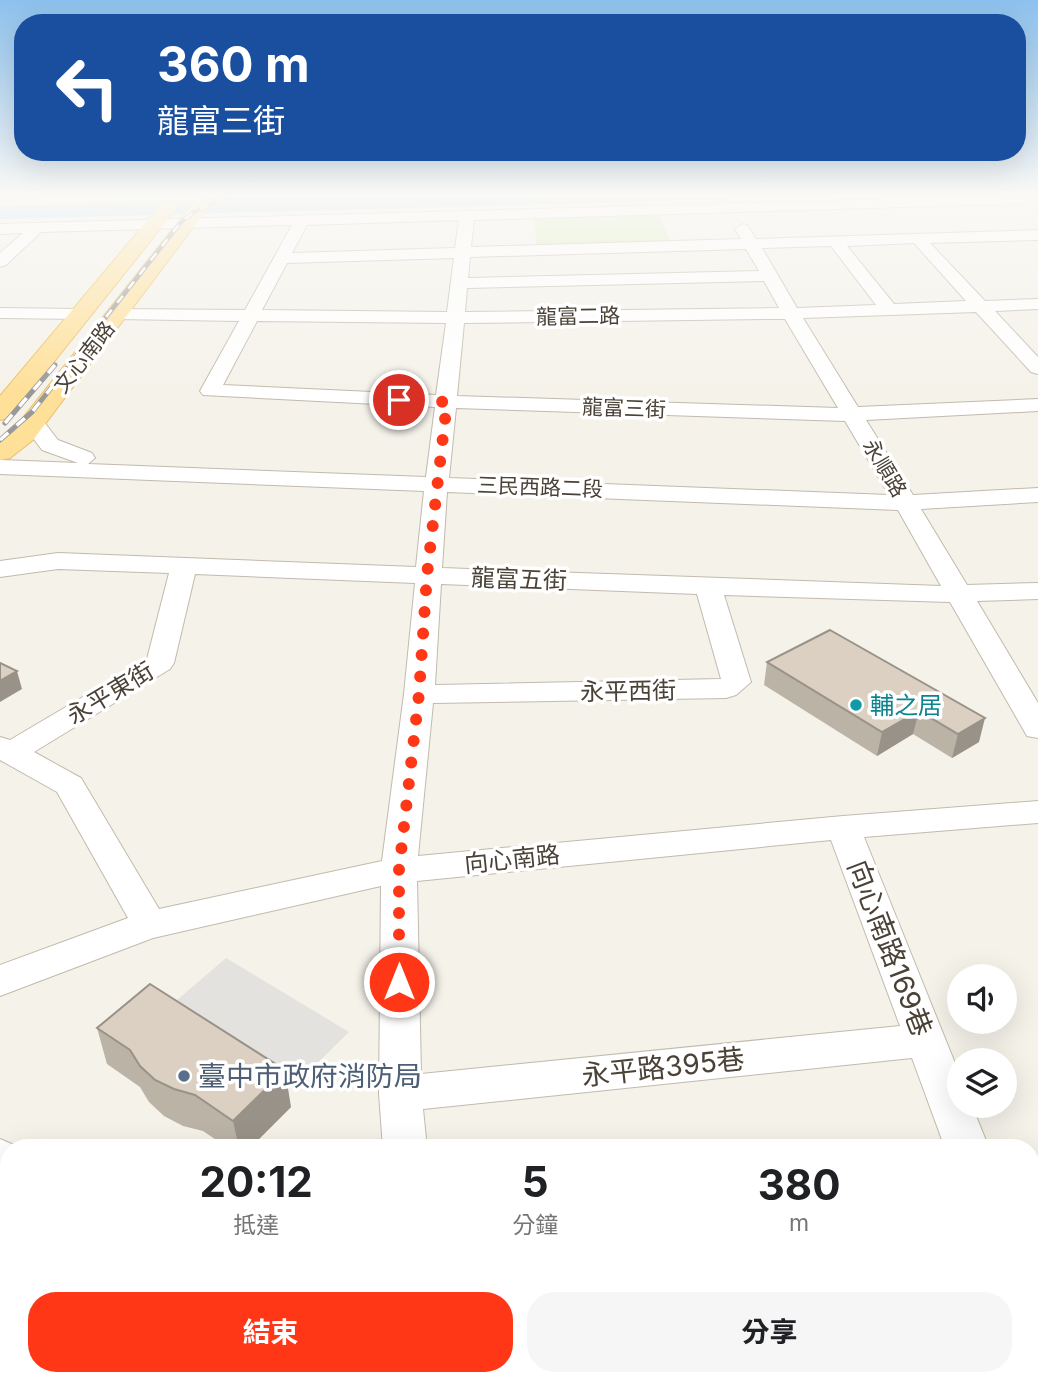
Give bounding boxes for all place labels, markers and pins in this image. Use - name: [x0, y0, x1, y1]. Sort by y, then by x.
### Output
- pin: [369, 370, 429, 430]
- place label: 輔之居: [870, 691, 942, 720]
- marker: 輔之居: [848, 697, 864, 713]
- place label: 臺中市政府消防局: [198, 1059, 422, 1093]
- marker: 臺中市政府消防局: [176, 1068, 192, 1084]

